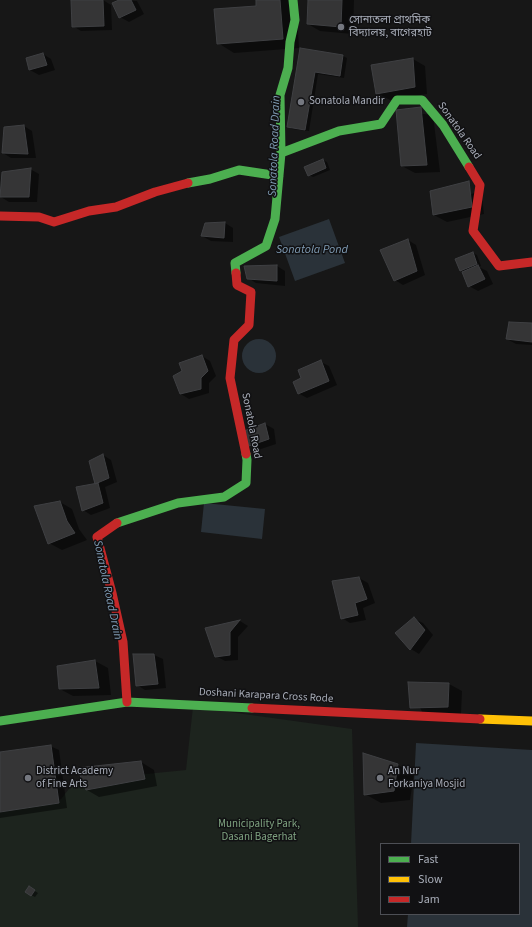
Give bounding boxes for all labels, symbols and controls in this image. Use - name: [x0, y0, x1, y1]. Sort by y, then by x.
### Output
- place label: সোনাতলা প্রাথমিক বিদ্যালয়, বাগেরহাট: [349, 14, 432, 40]
- marker: সোনাতলা প্রাথমিক বিদ্যালয়, বাগেরহাট: [336, 22, 346, 32]
- water label: Sonatola Road Drain: [266, 95, 284, 197]
- place label: Sonatola Mandir: [309, 95, 385, 109]
- marker: Sonatola Mandir: [296, 97, 306, 107]
- street label: Sonatola Road: [434, 100, 484, 162]
- water label: Sonatola Pond: [276, 243, 348, 257]
- street label: Sonatola Road: [238, 392, 264, 460]
- water label: Sonatola Road Drain: [89, 539, 125, 641]
- street label: Doshani Karapara Cross Rode: [198, 686, 334, 706]
- place label: District Academy of Fine Arts: [36, 765, 113, 791]
- place label: An Nur Forkaniya Mosjid: [388, 765, 465, 791]
- marker: District Academy of Fine Arts: [23, 773, 33, 783]
- marker: An Nur Forkaniya Mosjid: [375, 773, 385, 783]
- park label: Municipality Park, Dasani Bagerhat: [218, 818, 300, 844]
- legend: [380, 843, 520, 915]
- text: Fast: [418, 851, 438, 868]
- text: Slow: [418, 871, 443, 888]
- text: Jam: [418, 891, 440, 908]

